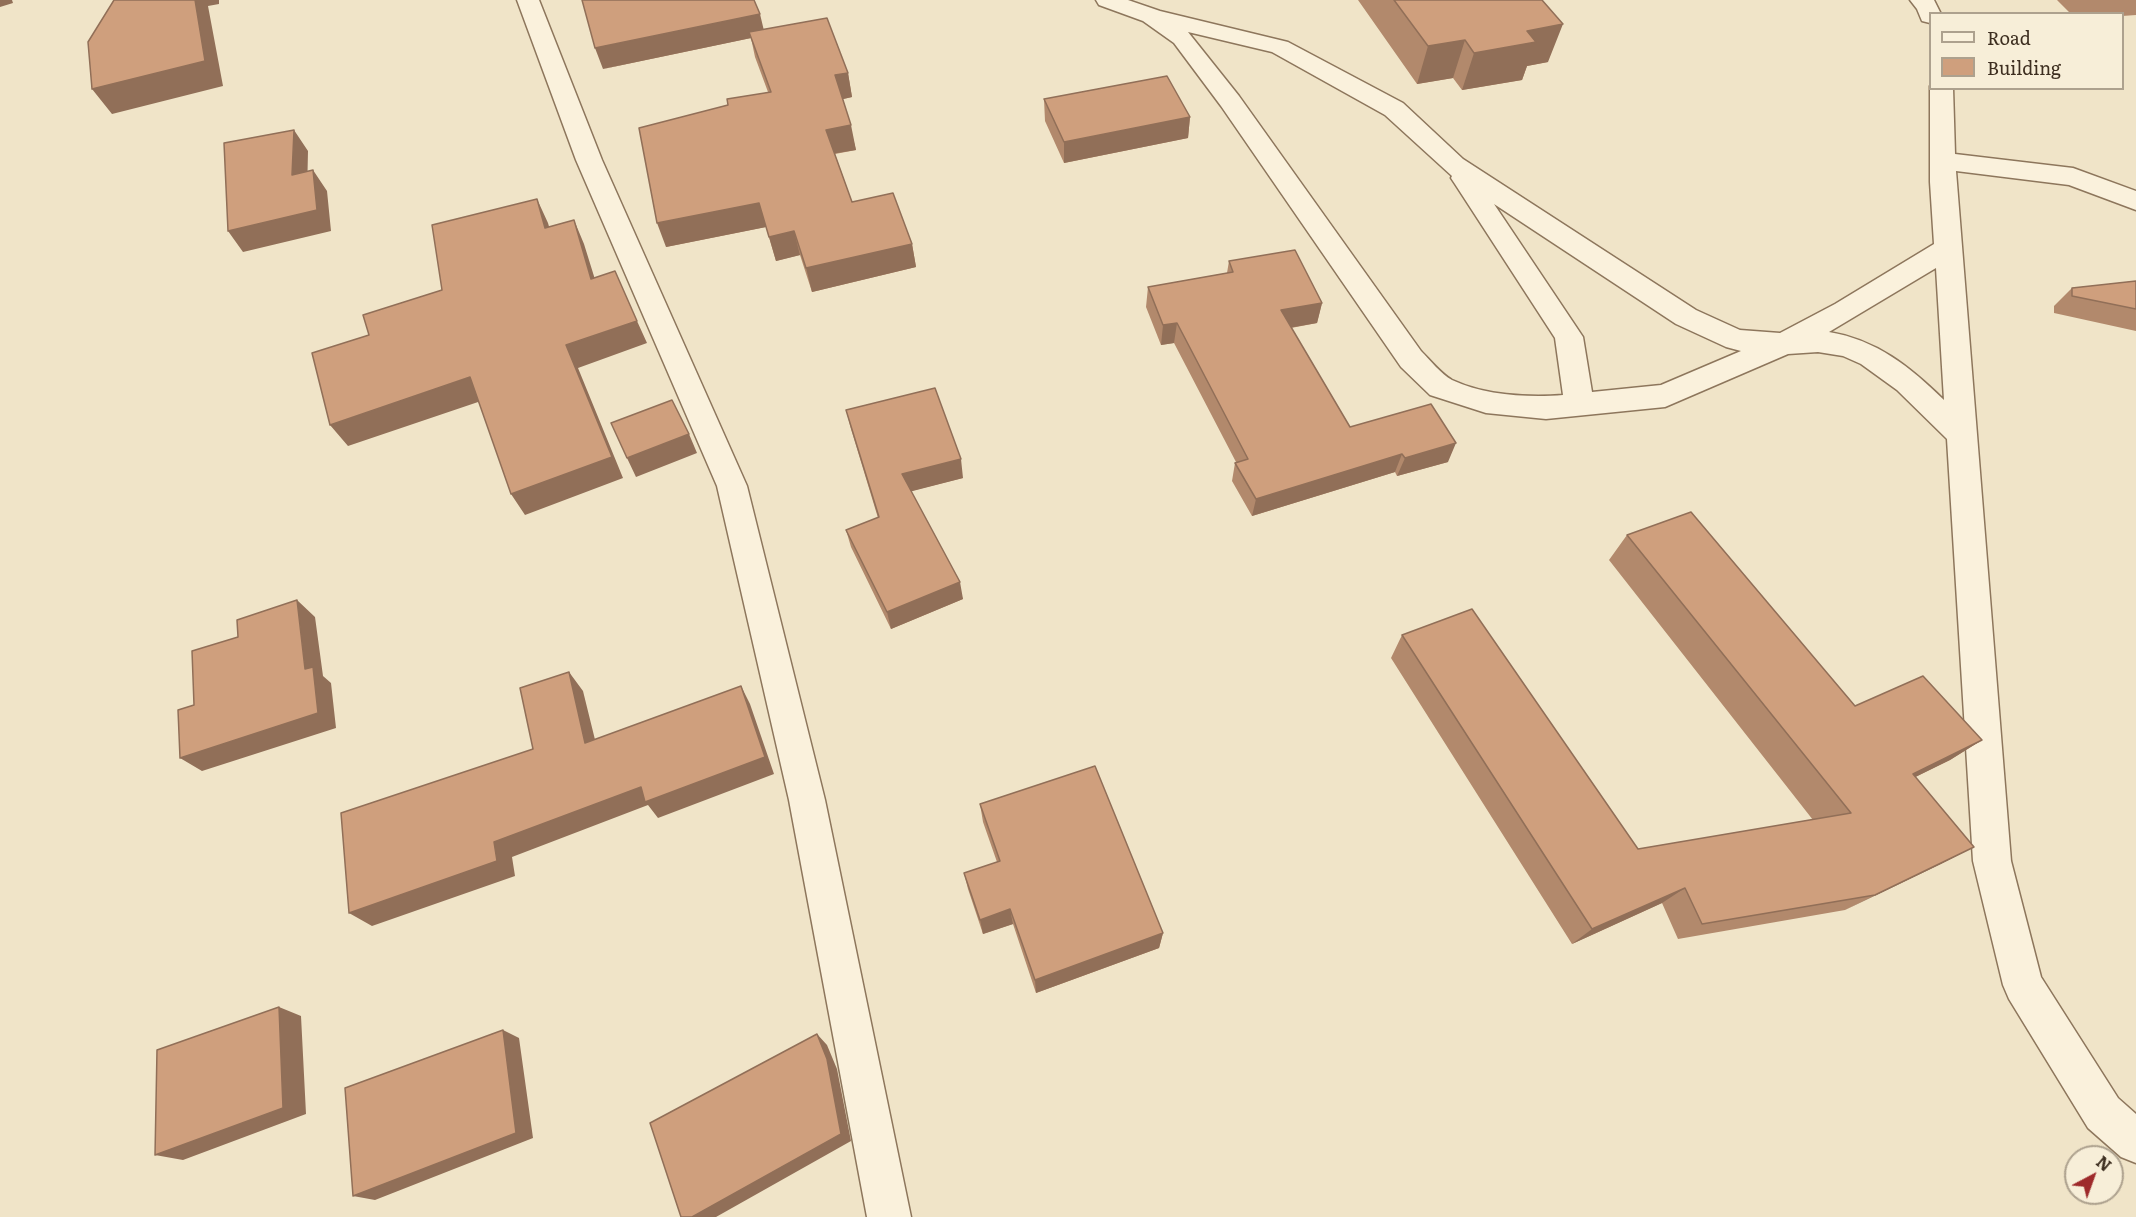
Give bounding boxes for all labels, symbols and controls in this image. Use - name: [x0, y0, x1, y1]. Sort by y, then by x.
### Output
- legend: [1929, 12, 2124, 90]
- text: Road: [1987, 24, 2031, 51]
- text: Building: [1987, 54, 2061, 81]
- north arrow: [2064, 1145, 2124, 1205]
- text: N: [2092, 1149, 2117, 1176]

